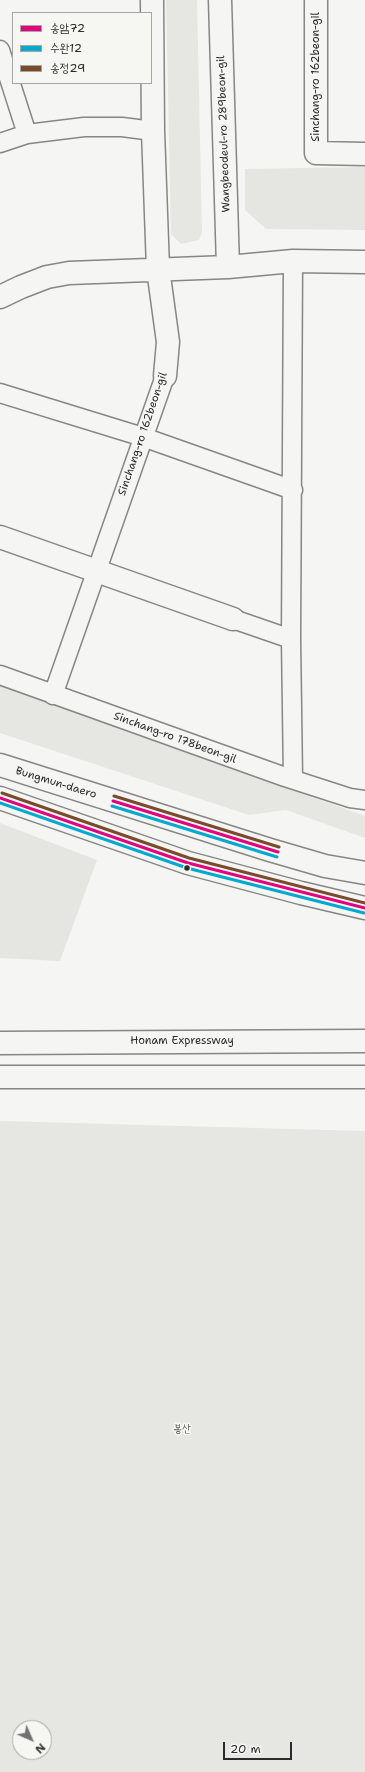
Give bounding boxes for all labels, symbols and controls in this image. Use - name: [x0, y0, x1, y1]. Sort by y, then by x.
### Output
- legend: [12, 12, 152, 84]
- street label: Sinchang-ro 162beon-gil: [309, 12, 323, 142]
- text: 송암72: [50, 20, 85, 36]
- text: 수완12: [50, 40, 82, 56]
- street label: Wangbeodeul-ro 289beon-gil: [215, 55, 233, 213]
- text: 송정29: [50, 60, 85, 76]
- street label: Sinchang-ro 162beon-gil: [116, 371, 170, 497]
- street label: Sinchang-ro 178beon-gil: [112, 710, 238, 766]
- street label: Bungmun-daero: [14, 764, 98, 802]
- unlabelled marker: [182, 863, 192, 873]
- street label: Honam Expressway: [130, 1034, 234, 1048]
- park label: 봉산: [173, 1422, 191, 1436]
- north arrow: [12, 1720, 52, 1760]
- scale bar: [225, 1734, 294, 1760]
- text: N: [32, 1740, 49, 1757]
- text: 20 m: [230, 1741, 261, 1757]

